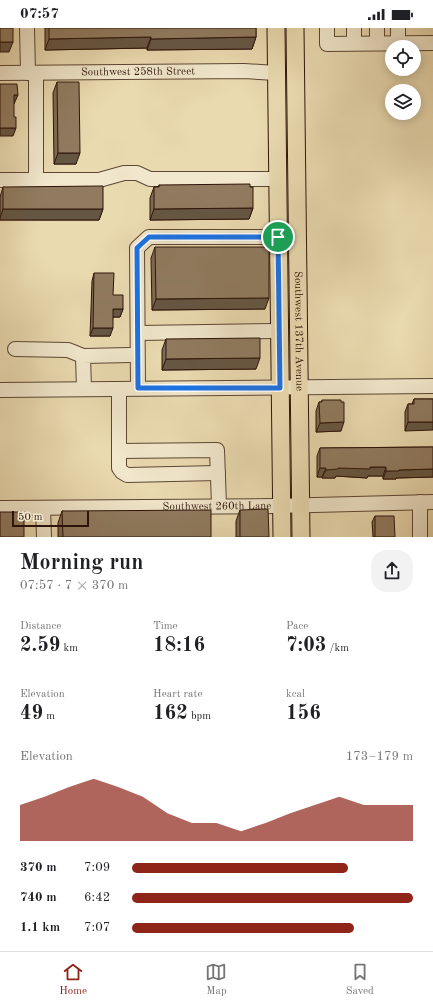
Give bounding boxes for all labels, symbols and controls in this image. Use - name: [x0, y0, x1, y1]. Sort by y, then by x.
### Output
- text: 07:57: [20, 7, 59, 22]
- map controls: [385, 40, 421, 120]
- button: locate: [385, 40, 421, 76]
- street label: Southwest 258th Street: [81, 66, 195, 78]
- button: layers: [385, 84, 421, 120]
- pin: [261, 220, 295, 254]
- icon: arrive: [267, 226, 289, 248]
- street label: Southwest 137th Avenue: [292, 271, 305, 391]
- street label: Southwest 260th Lane: [163, 501, 271, 512]
- scale bar: [12, 509, 89, 528]
- text: 50 m: [18, 512, 43, 523]
- button: share: [371, 550, 413, 592]
- text: Morning run: [20, 552, 143, 574]
- text: 07:57 · 7 × 370 m: [20, 579, 128, 592]
- text: Distance: [20, 621, 61, 632]
- text: Time: [153, 621, 178, 632]
- text: Pace: [286, 621, 308, 632]
- text: 2.59: [20, 636, 60, 656]
- text: 18:16: [153, 636, 205, 656]
- text: 7:03: [286, 636, 326, 656]
- text: km: [60, 643, 78, 654]
- text: /km: [326, 643, 349, 654]
- text: Elevation: [20, 689, 65, 700]
- text: Heart rate: [153, 689, 202, 700]
- text: kcal: [286, 689, 305, 700]
- text: 49: [20, 704, 43, 724]
- text: 162: [153, 704, 188, 724]
- text: 156: [286, 704, 321, 724]
- text: m: [43, 711, 55, 722]
- text: bpm: [188, 711, 211, 722]
- text: Elevation: [20, 750, 73, 763]
- text: 173–179 m: [346, 750, 413, 763]
- text: 370 m: [20, 861, 57, 874]
- text: 7:09: [84, 861, 110, 874]
- text: 740 m: [20, 891, 57, 904]
- text: 6:42: [84, 891, 110, 904]
- text: 1.1 km: [20, 921, 60, 934]
- text: 7:07: [84, 921, 110, 934]
- tab: Home: [59, 961, 87, 999]
- tab: Map: [205, 961, 227, 999]
- tab: Saved: [346, 961, 374, 999]

